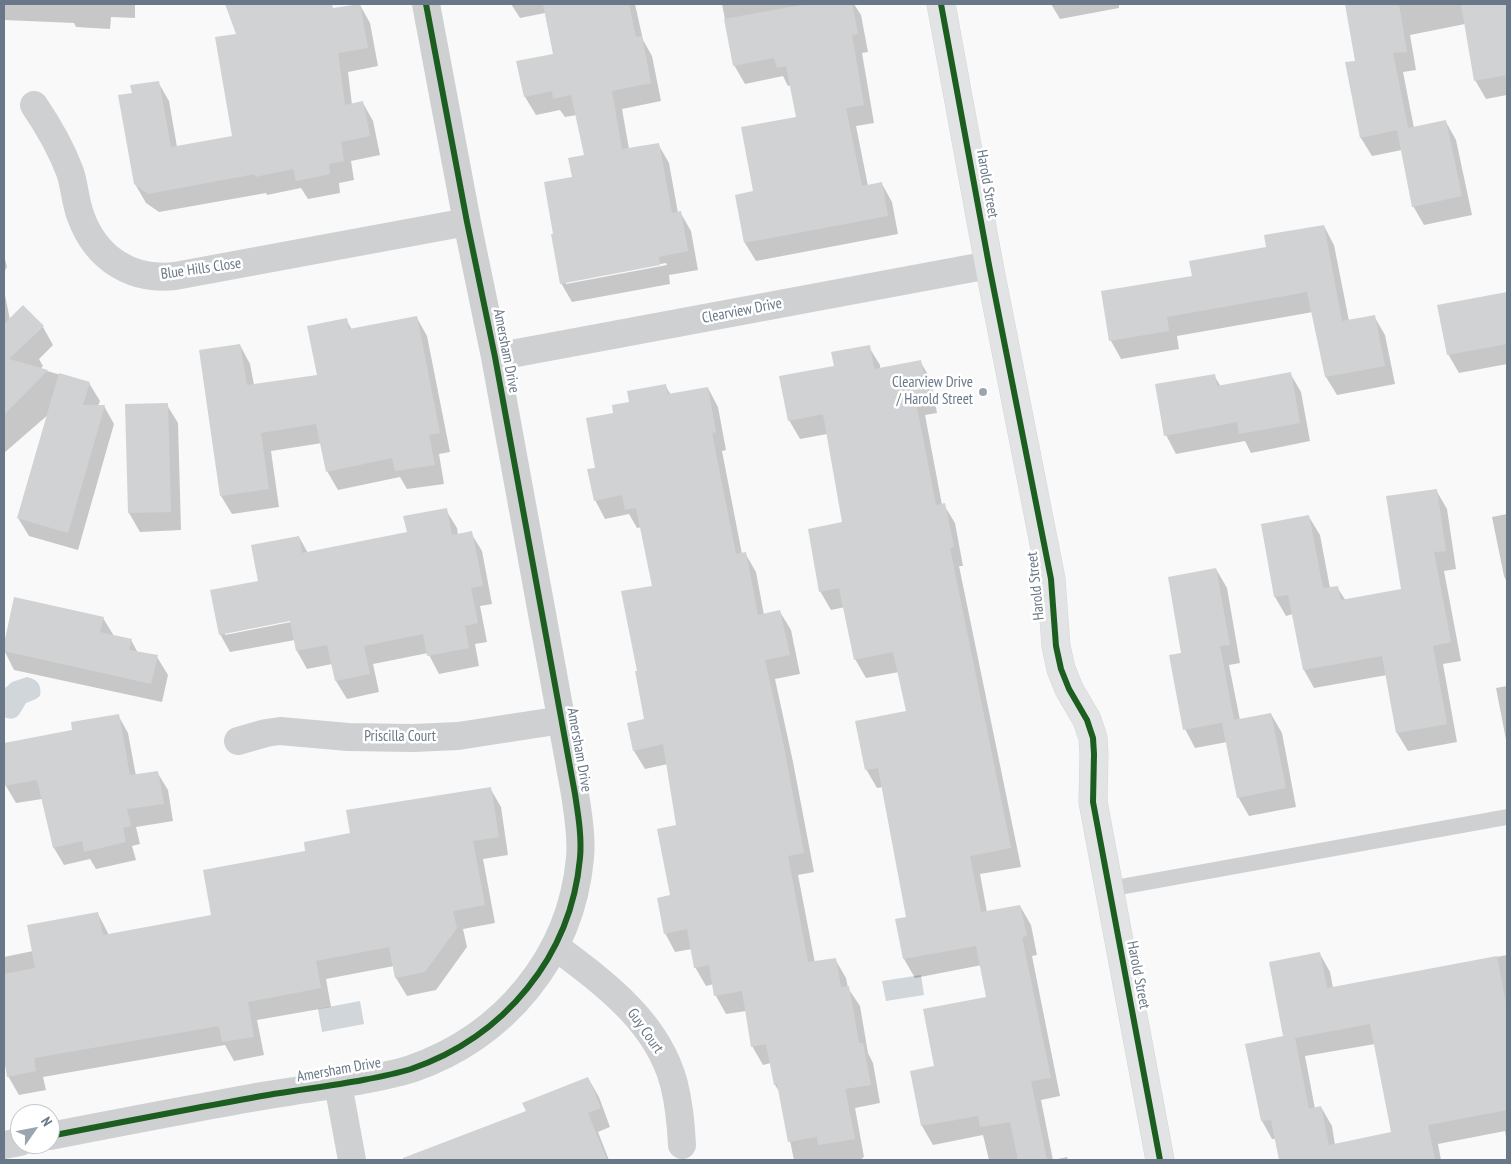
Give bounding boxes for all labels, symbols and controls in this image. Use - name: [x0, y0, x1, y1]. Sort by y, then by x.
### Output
- street label: Harold Street: [972, 149, 1002, 219]
- street label: Blue Hills Close: [160, 254, 242, 284]
- street label: Clearview Drive: [700, 294, 784, 328]
- street label: Amersham Drive: [489, 308, 523, 394]
- place label: Clearview Drive / Harold Street: [892, 374, 973, 409]
- marker: Clearview Drive / Harold Street: [977, 386, 989, 398]
- street label: Harold Street: [1023, 551, 1049, 621]
- street label: Amersham Drive: [563, 707, 595, 793]
- street label: Priscilla Court: [364, 728, 436, 746]
- street label: Harold Street: [1123, 939, 1153, 1011]
- street label: Guy Court: [623, 1005, 667, 1057]
- street label: Amersham Drive: [296, 1054, 382, 1086]
- north arrow: [10, 1104, 60, 1154]
- text: N: [37, 1113, 56, 1129]

